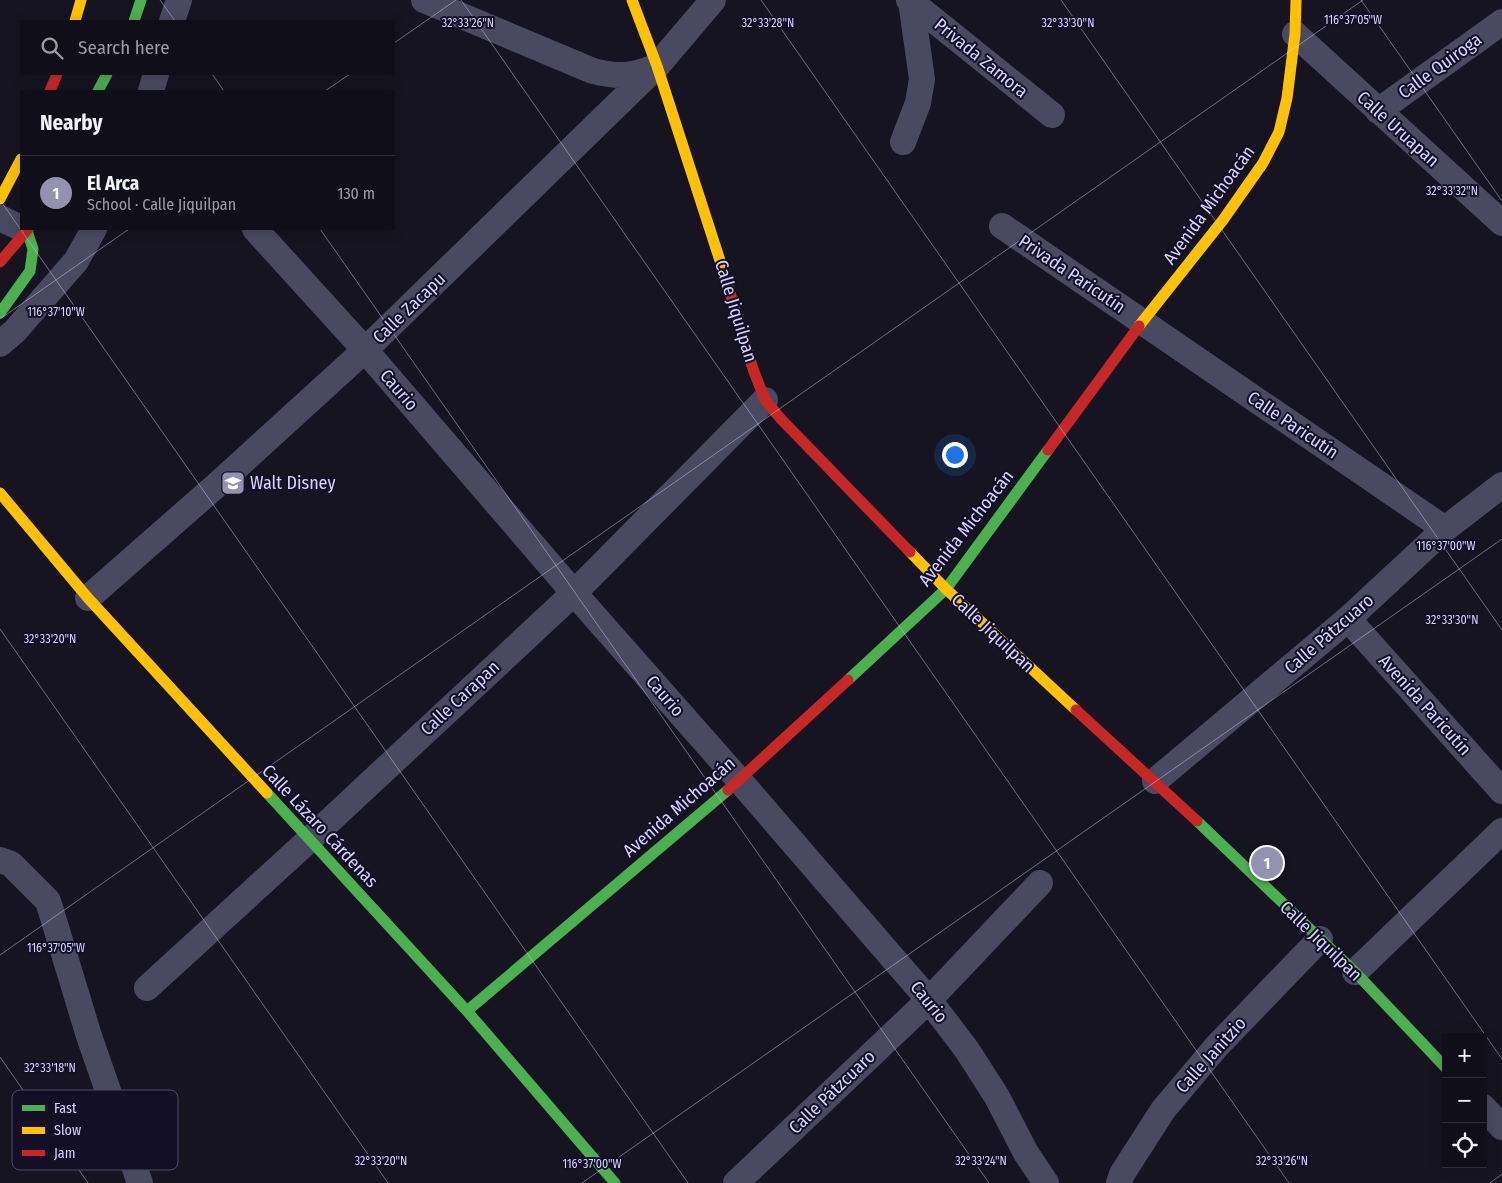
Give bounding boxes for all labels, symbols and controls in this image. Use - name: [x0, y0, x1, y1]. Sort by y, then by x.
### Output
- text: 116°37'05"W: [1324, 13, 1382, 27]
- street label: Privada Zamora: [930, 14, 1032, 103]
- text: 32°33'26"N: [442, 16, 494, 30]
- text: 32°33'28"N: [742, 16, 794, 30]
- text: 32°33'30"N: [1042, 16, 1094, 30]
- search box: [20, 20, 395, 75]
- street label: Calle Quiroga: [1394, 28, 1486, 104]
- icon: search: [38, 34, 66, 62]
- text: Search here: [78, 36, 170, 59]
- street label: Calle Uruapan: [1352, 86, 1444, 172]
- text: Nearby: [40, 110, 102, 136]
- street label: Avenida Michoacán: [1159, 141, 1259, 269]
- text: El Arca: [87, 172, 139, 195]
- text: 1: [53, 184, 59, 203]
- text: 130 m: [337, 184, 375, 203]
- text: 32°33'32"N: [1426, 184, 1478, 198]
- text: School · Calle Jiquilpan: [87, 195, 236, 214]
- street label: Privada Paricutín: [1014, 230, 1130, 318]
- street label: Calle Jiquilpan: [710, 257, 762, 365]
- street label: Calle Zacapu: [368, 268, 450, 348]
- text: 116°37'10"W: [27, 305, 85, 319]
- street label: Caurio: [375, 365, 423, 415]
- street label: Calle Paricutín: [1243, 386, 1343, 464]
- your location: [942, 442, 968, 468]
- street label: Avenida Michoacán: [914, 465, 1018, 591]
- school or university icon: Walt Disney: [220, 470, 246, 496]
- place label: Walt Disney: [250, 472, 335, 494]
- text: 116°37'00"W: [1416, 539, 1476, 553]
- street label: Calle Jiquilpan: [947, 589, 1039, 677]
- street label: Calle Pátzcuaro: [1280, 589, 1378, 679]
- text: 32°33'30"N: [1426, 613, 1478, 627]
- text: 32°33'20"N: [24, 632, 76, 646]
- street label: Avenida Paricutín: [1374, 650, 1476, 760]
- street label: Calle Carapan: [416, 656, 504, 740]
- street label: Caurio: [641, 671, 689, 721]
- street label: Avenida Michoacán: [618, 752, 740, 862]
- street label: Calle Lázaro Cárdenas: [257, 760, 383, 892]
- pin: 1: [1251, 844, 1283, 882]
- street label: Calle Jiquilpan: [1275, 896, 1367, 986]
- text: 116°37'05"W: [27, 941, 85, 955]
- street label: Caurio: [906, 977, 952, 1027]
- street label: Calle Janitzio: [1171, 1012, 1251, 1098]
- map controls: [1442, 1033, 1487, 1168]
- button: +: [1442, 1033, 1487, 1078]
- street label: Calle Pátzcuaro: [784, 1045, 880, 1139]
- text: 32°33'18"N: [24, 1061, 76, 1075]
- button: −: [1442, 1078, 1487, 1123]
- legend: [12, 1090, 178, 1170]
- text: Fast: [54, 1100, 77, 1117]
- text: Slow: [54, 1122, 81, 1139]
- button: locate: [1442, 1123, 1487, 1168]
- text: Jam: [54, 1145, 75, 1162]
- text: 32°33'20"N: [355, 1154, 407, 1168]
- text: 32°33'24"N: [955, 1154, 1007, 1168]
- text: 32°33'26"N: [1256, 1154, 1308, 1168]
- text: 116°37'00"W: [562, 1157, 622, 1171]

